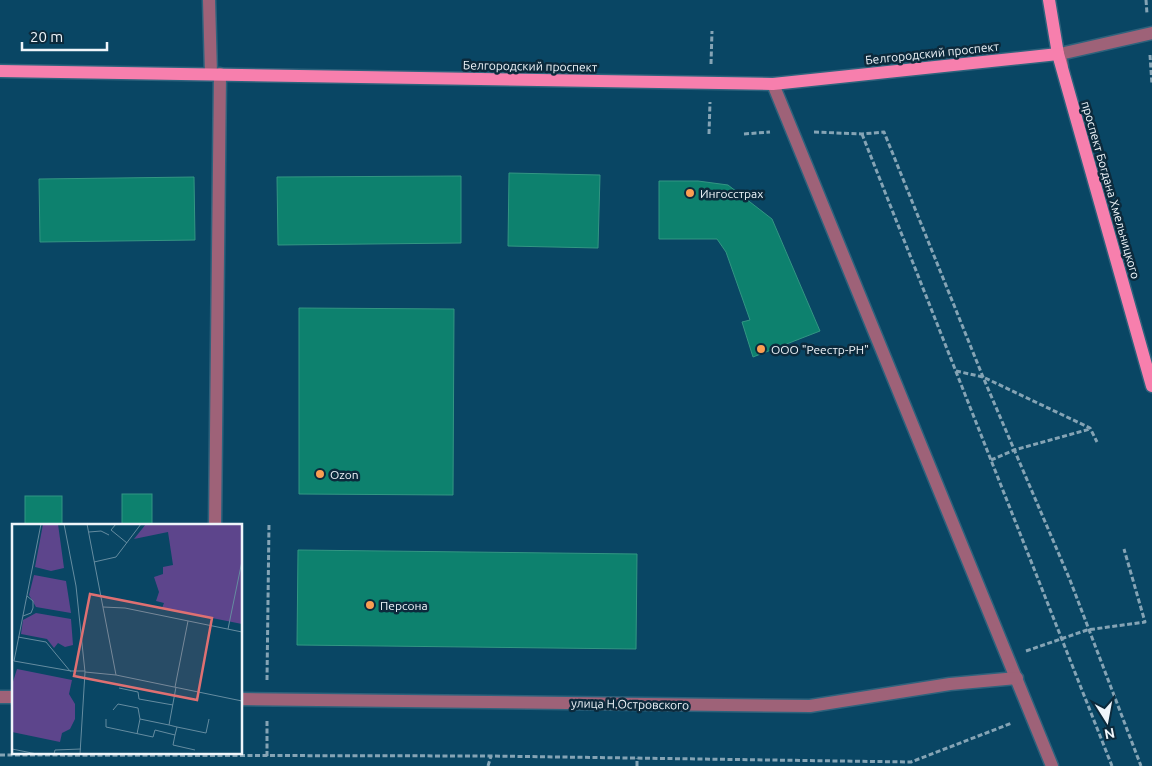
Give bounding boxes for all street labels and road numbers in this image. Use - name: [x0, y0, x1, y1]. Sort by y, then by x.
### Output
- street label: Белгородский проспект: [865, 39, 1000, 66]
- street label: Белгородский проспект: [463, 58, 598, 74]
- street label: проспект Богдана Хмельницкого: [1079, 100, 1143, 280]
- street label: улица Н.Островского: [571, 696, 689, 712]

